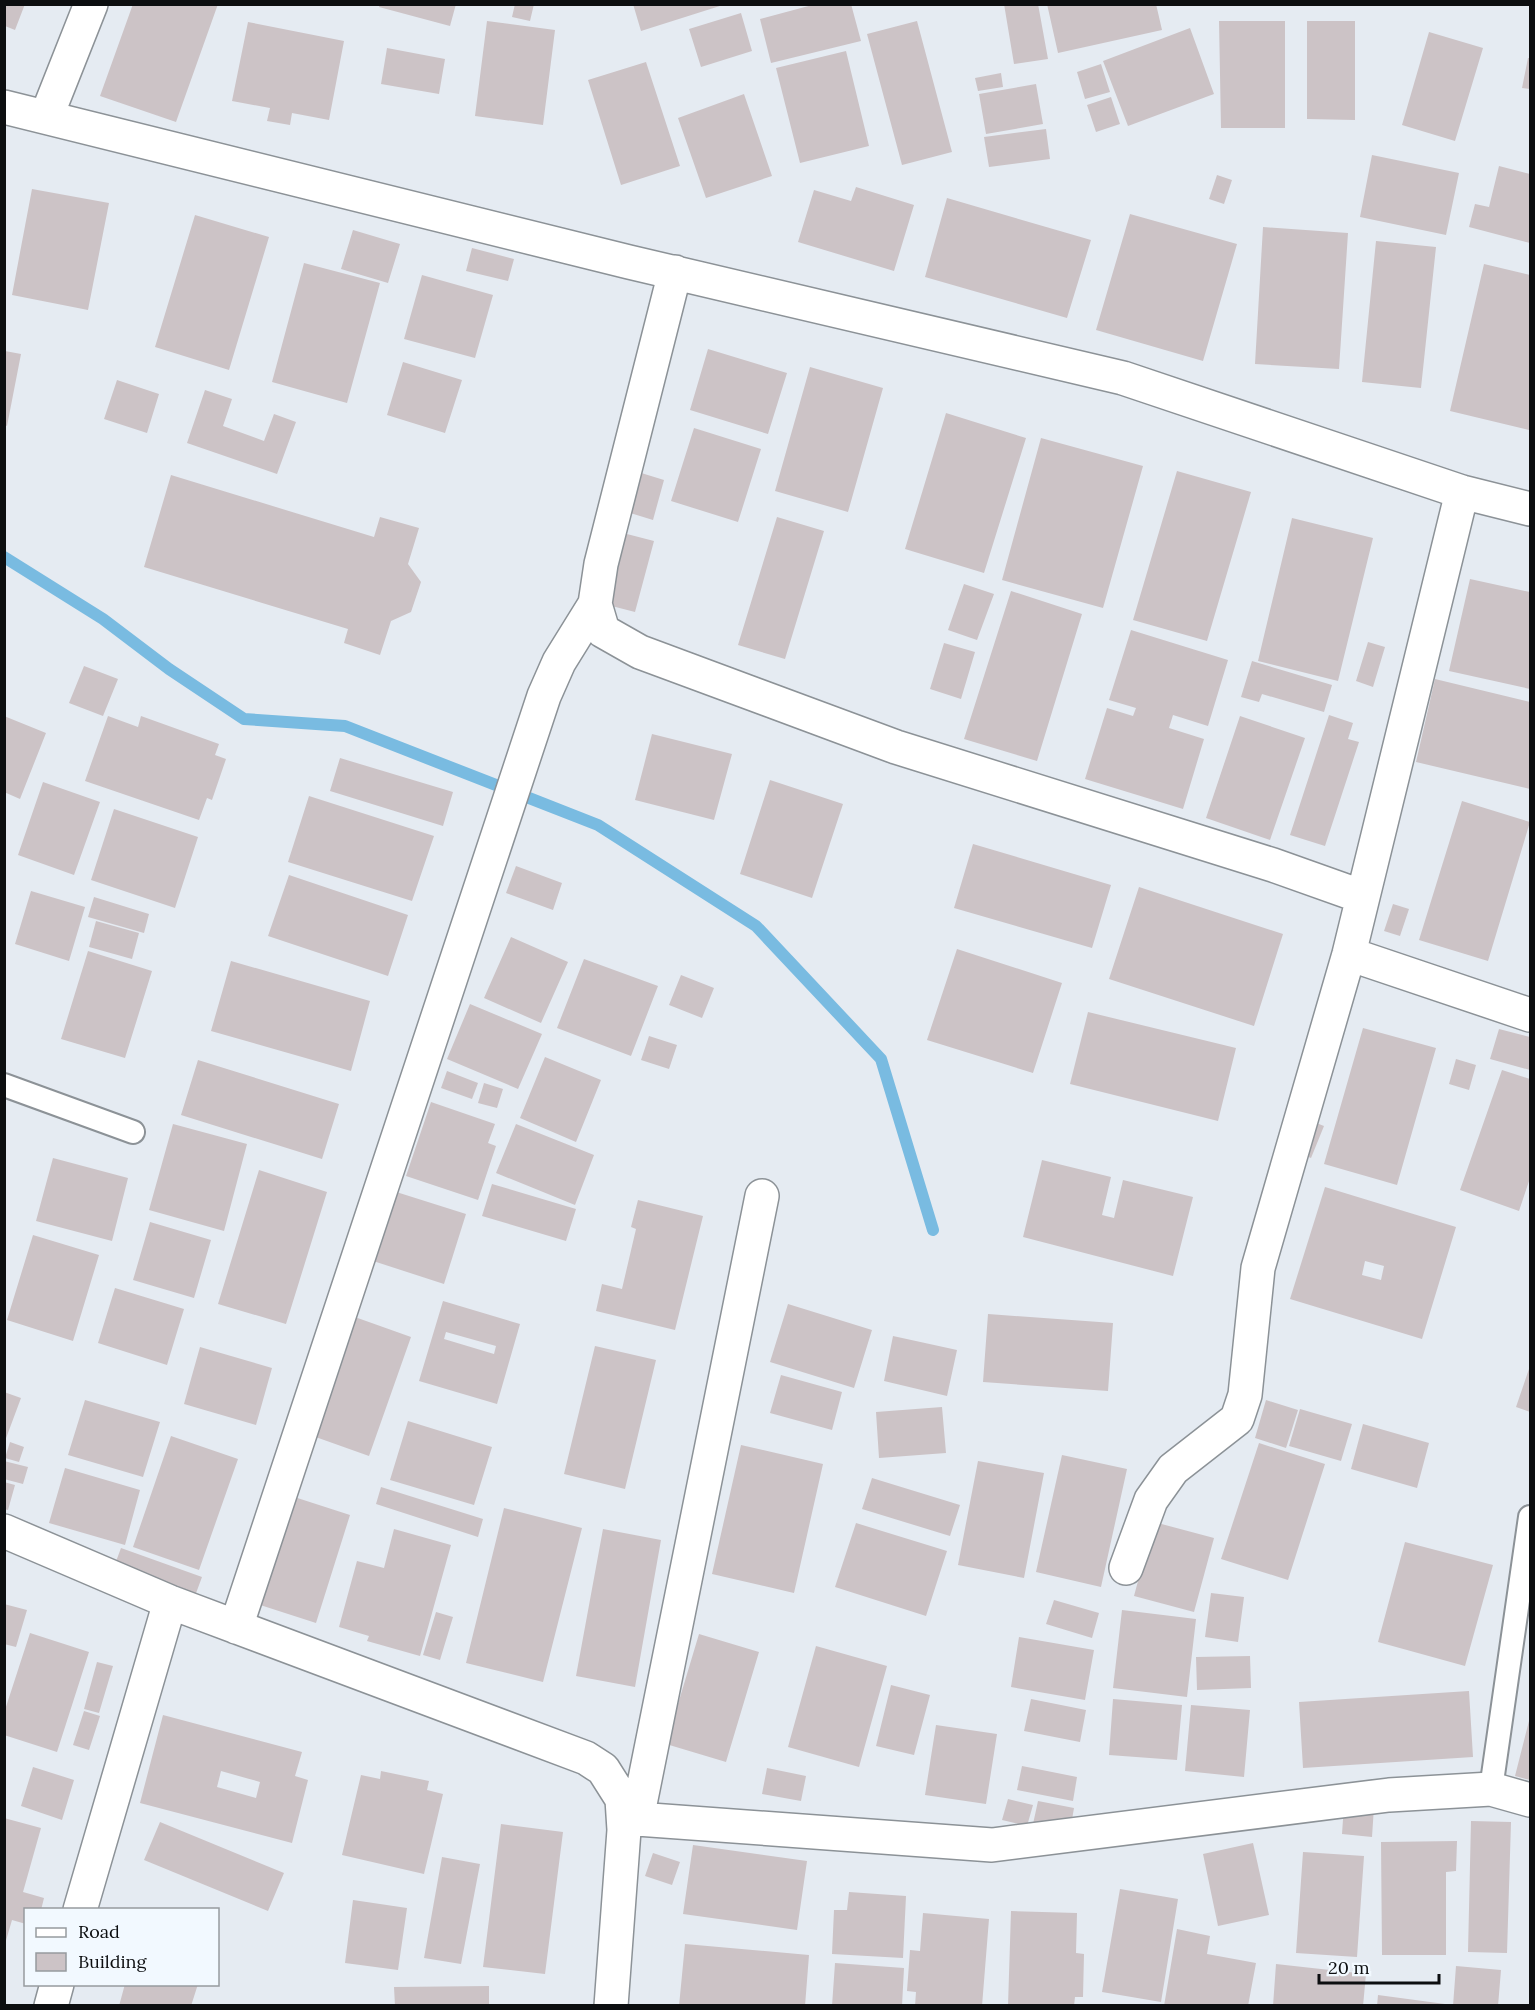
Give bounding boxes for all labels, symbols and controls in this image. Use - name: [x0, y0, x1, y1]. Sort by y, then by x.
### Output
- legend: [24, 1908, 219, 1986]
- text: Road: [78, 1920, 120, 1943]
- scale bar: [1319, 1947, 1439, 1985]
- text: Building: [78, 1950, 148, 1973]
- text: 20 m: [1328, 1956, 1370, 1979]

